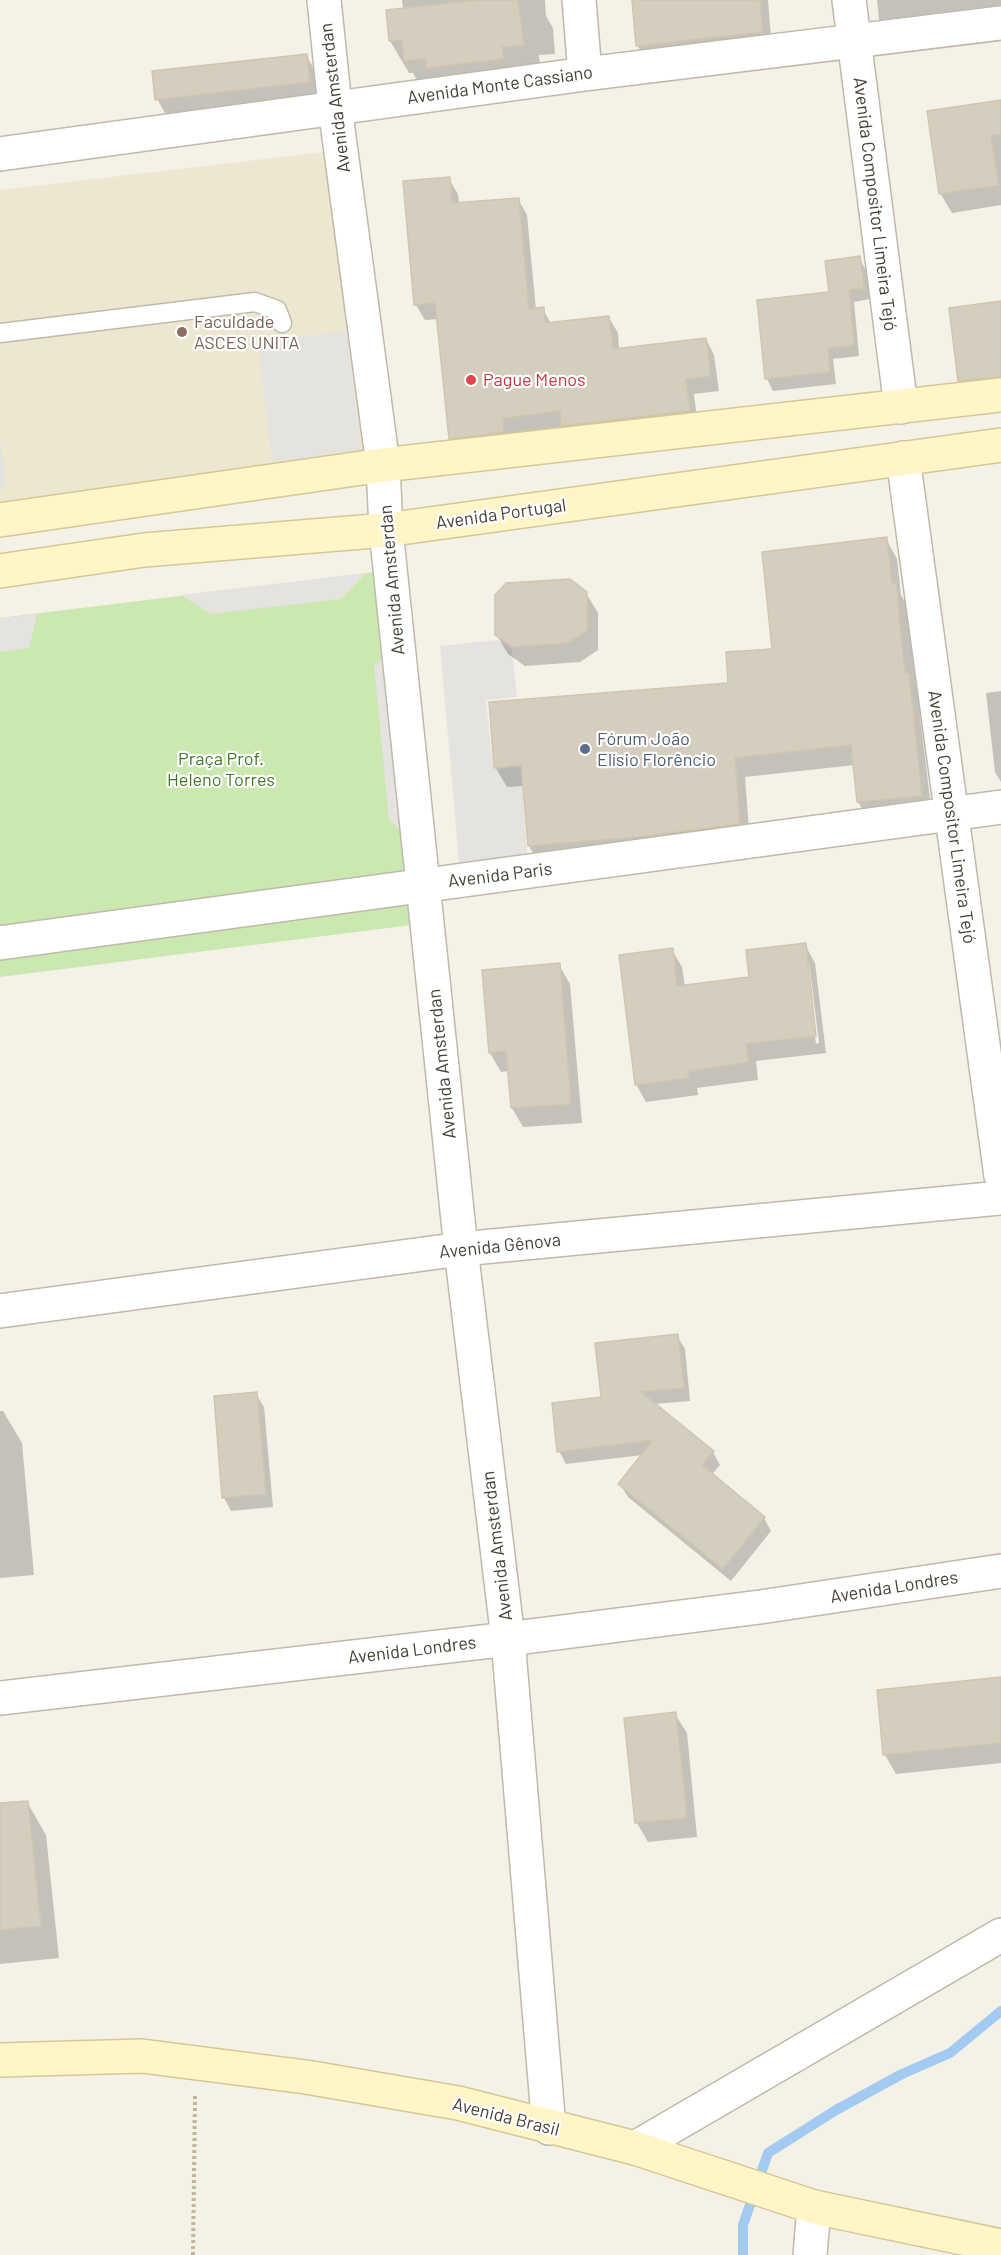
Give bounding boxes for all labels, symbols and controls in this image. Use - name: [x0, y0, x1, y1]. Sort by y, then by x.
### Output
- street label: Avenida Amsterdan: [315, 22, 355, 174]
- street label: Avenida Monte Cassiano: [406, 61, 594, 109]
- street label: Avenida Compositor Limeira Tejó: [849, 76, 901, 332]
- place label: Faculdade ASCES UNITA: [194, 311, 299, 354]
- marker: Faculdade ASCES UNITA: [175, 325, 189, 339]
- place label: Pague Menos: [483, 369, 586, 391]
- marker: Pague Menos: [464, 373, 478, 387]
- street label: Avenida Portugal: [434, 494, 568, 534]
- street label: Avenida Amsterdan: [375, 504, 409, 656]
- street label: Avenida Compositor Limeira Tejó: [924, 689, 980, 945]
- place label: Fórum João Elísio Florêncio: [597, 728, 716, 771]
- marker: Fórum João Elísio Florêncio: [578, 742, 592, 756]
- park label: Praça Prof. Heleno Torres: [167, 748, 275, 790]
- street label: Avenida Paris: [447, 858, 553, 892]
- street label: Avenida Amsterdan: [423, 988, 461, 1140]
- street label: Avenida Gênova: [438, 1229, 562, 1263]
- street label: Avenida Amsterdan: [477, 1470, 517, 1622]
- street label: Avenida Londres: [829, 1566, 959, 1608]
- street label: Avenida Londres: [347, 1631, 477, 1669]
- street label: Avenida Brasil: [450, 2093, 562, 2141]

